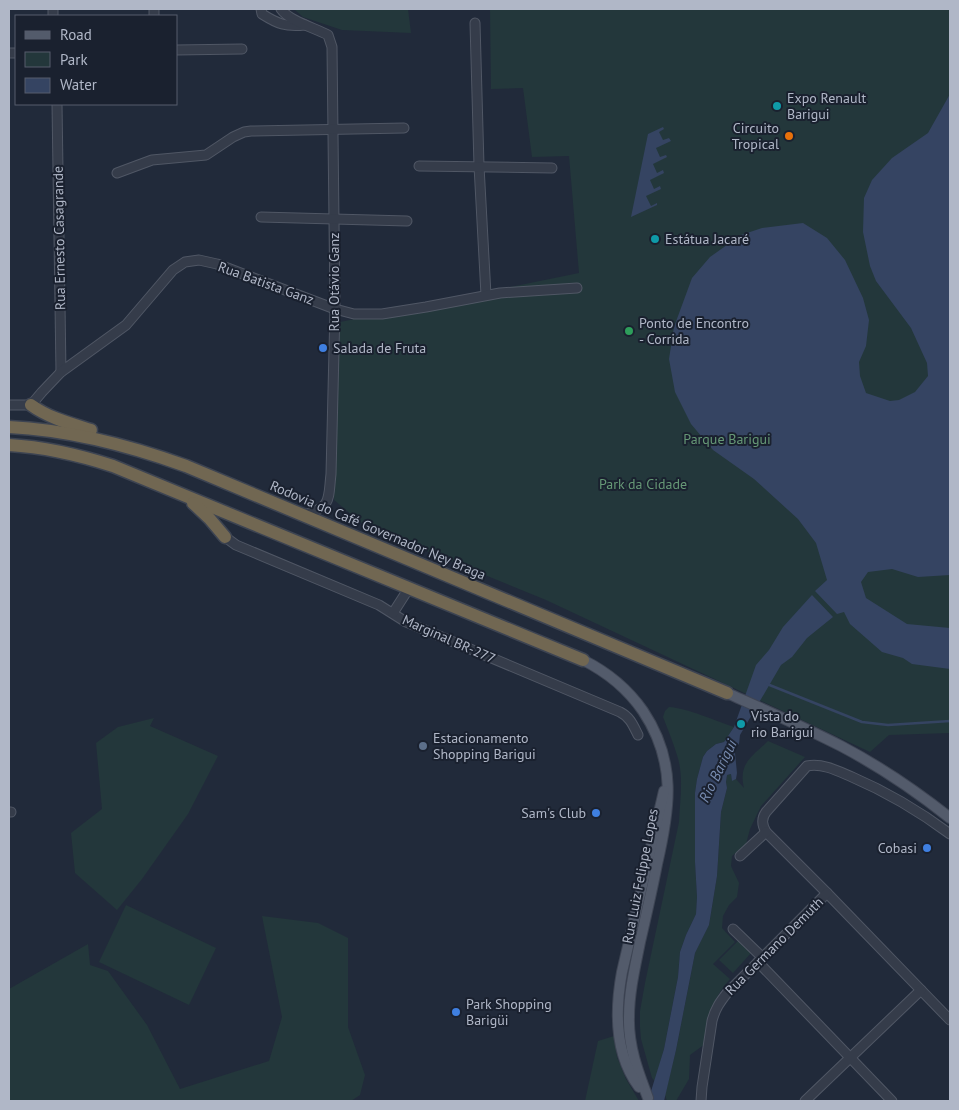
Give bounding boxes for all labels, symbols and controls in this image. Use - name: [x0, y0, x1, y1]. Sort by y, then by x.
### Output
- legend: [15, 15, 178, 105]
- text: Road: [60, 25, 92, 44]
- text: Park: [60, 50, 88, 69]
- text: Water: [60, 75, 97, 94]
- place label: Expo Renault Barigui: [787, 89, 867, 123]
- marker: Expo Renault Barigui: [771, 100, 783, 112]
- place label: Circuito Tropical: [732, 119, 779, 153]
- marker: Circuito Tropical: [783, 130, 795, 142]
- street label: Rua Ernesto Casagrande: [49, 166, 69, 310]
- place label: Estátua Jacaré: [665, 230, 749, 248]
- street label: Rua Otávio Ganz: [325, 233, 343, 331]
- marker: Estátua Jacaré: [649, 233, 661, 245]
- street label: Rua Batista Ganz: [216, 257, 316, 309]
- place label: Ponto de Encontro - Corrida: [639, 314, 749, 348]
- marker: Ponto de Encontro - Corrida: [623, 325, 635, 337]
- place label: Salada de Fruta: [333, 339, 426, 357]
- marker: Salada de Fruta: [317, 342, 329, 354]
- park label: Parque Barigui: [683, 430, 771, 448]
- park label: Park da Cidade: [599, 475, 687, 493]
- street label: Rodovia do Café Governador Ney Braga: [267, 476, 489, 584]
- street label: Marginal BR-277: [399, 610, 499, 668]
- place label: Vista do rio Barigui: [750, 707, 813, 741]
- marker: Vista do rio Barigui: [735, 718, 747, 730]
- place label: Estacionamento Shopping Barigui: [433, 729, 536, 763]
- water label: Rio Barigui: [694, 735, 741, 805]
- marker: Estacionamento Shopping Barigui: [417, 740, 429, 752]
- place label: Sam's Club: [521, 804, 586, 822]
- marker: Sam's Club: [590, 807, 602, 819]
- street label: Rua Luiz Felippe Lopes: [618, 807, 662, 945]
- place label: Cobasi: [878, 839, 917, 857]
- marker: Cobasi: [921, 842, 933, 854]
- street label: Rua Germano Demuth: [721, 893, 827, 999]
- place label: Park Shopping Barigüi: [466, 995, 552, 1029]
- marker: Park Shopping Barigüi: [450, 1006, 462, 1018]

